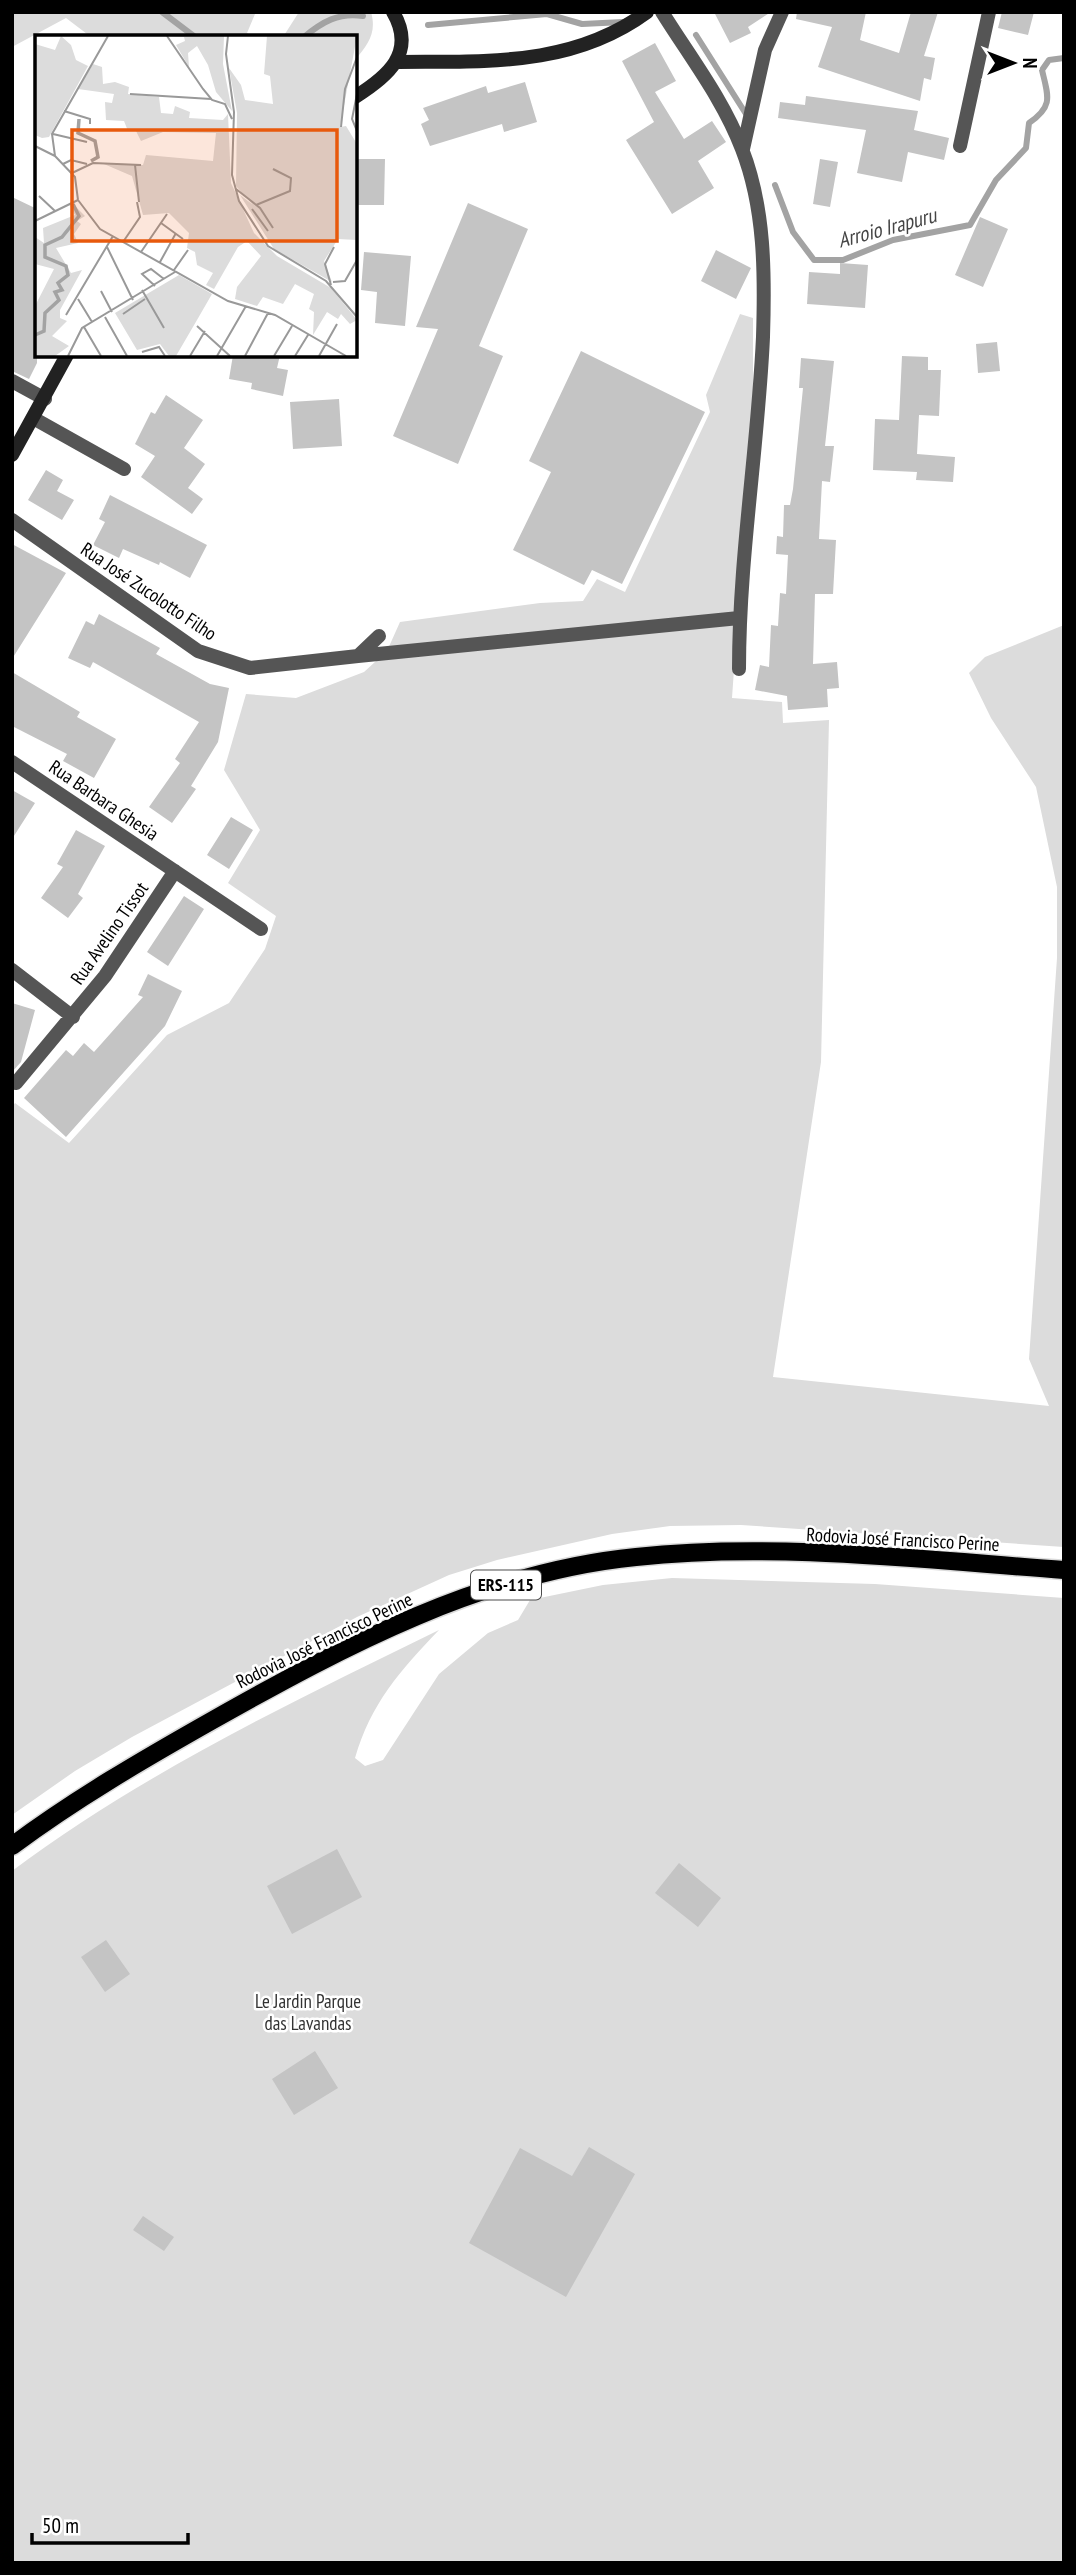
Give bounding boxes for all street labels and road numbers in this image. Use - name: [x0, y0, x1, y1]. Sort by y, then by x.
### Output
- street label: Rua José Zucolotto Filho: [76, 537, 222, 645]
- street label: Rua Barbara Ghesia: [45, 755, 163, 845]
- street label: Rua Avelino Tissot: [65, 876, 154, 989]
- street label: Rodovia José Francisco Perine: [806, 1522, 1000, 1556]
- road number: ERS-115: [471, 1570, 541, 1600]
- street label: Rodovia José Francisco Perine: [232, 1587, 416, 1693]

